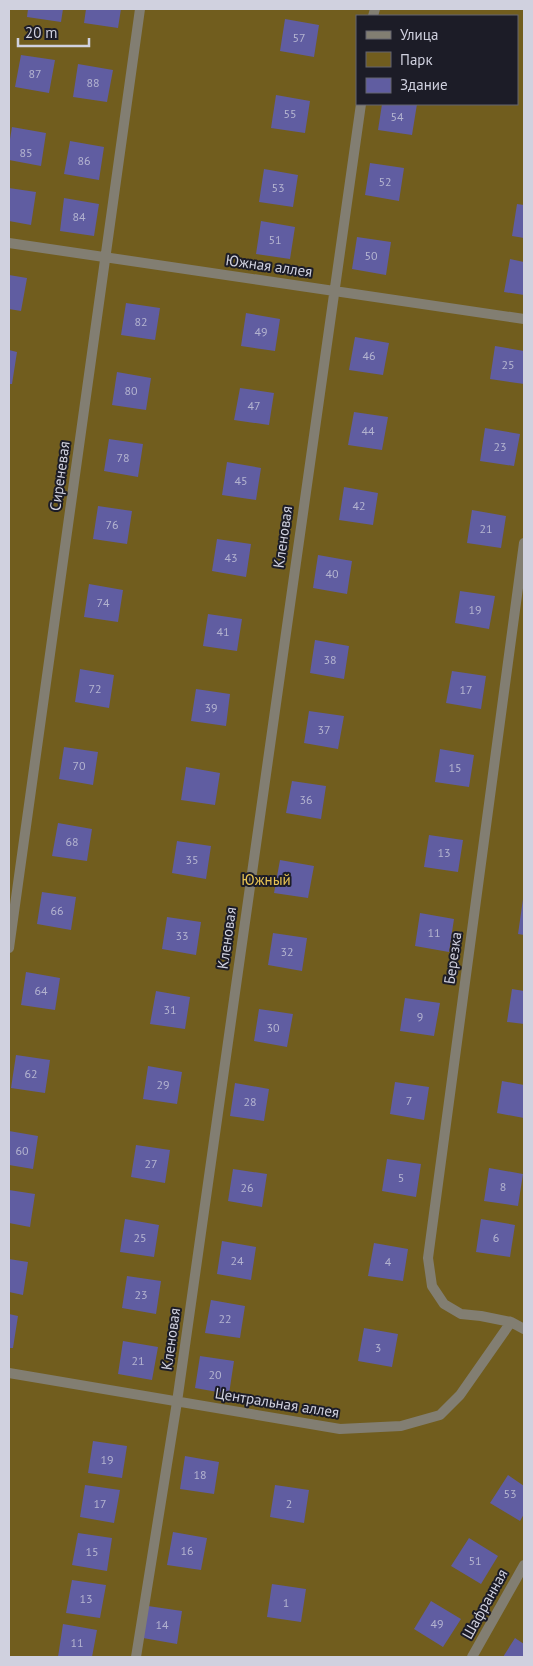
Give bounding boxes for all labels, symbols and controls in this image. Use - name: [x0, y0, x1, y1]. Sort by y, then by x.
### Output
- scale bar: [18, 15, 89, 47]
- legend: [356, 15, 518, 105]
- text: 20 m: [25, 23, 58, 42]
- text: Улица: [400, 25, 438, 44]
- house number: 57: [292, 30, 306, 45]
- text: Парк: [400, 50, 433, 69]
- house number: 87: [28, 66, 42, 81]
- house number: 88: [86, 75, 100, 90]
- text: Здание: [400, 75, 448, 94]
- house number: 55: [283, 106, 297, 121]
- house number: 54: [390, 109, 404, 124]
- house number: 85: [19, 145, 33, 160]
- house number: 86: [77, 153, 91, 168]
- house number: 52: [378, 174, 392, 189]
- house number: 53: [271, 180, 285, 195]
- house number: 84: [72, 209, 86, 224]
- house number: 51: [268, 232, 282, 247]
- house number: 50: [364, 248, 378, 263]
- street label: Южная аллея: [225, 250, 314, 281]
- house number: 82: [134, 314, 148, 329]
- house number: 49: [254, 324, 268, 339]
- house number: 46: [362, 348, 376, 363]
- house number: 25: [501, 357, 515, 372]
- house number: 80: [124, 383, 138, 398]
- house number: 47: [247, 398, 261, 413]
- house number: 44: [361, 423, 375, 438]
- house number: 23: [493, 439, 507, 454]
- street label: Сиреневая: [45, 440, 74, 512]
- house number: 78: [116, 450, 130, 465]
- house number: 45: [234, 473, 248, 488]
- house number: 42: [352, 498, 366, 513]
- street label: Кленовая: [269, 505, 296, 569]
- house number: 76: [105, 517, 119, 532]
- house number: 21: [479, 521, 493, 536]
- house number: 43: [224, 550, 238, 565]
- house number: 40: [325, 566, 339, 581]
- house number: 74: [96, 595, 110, 610]
- house number: 19: [468, 602, 482, 617]
- house number: 41: [216, 624, 230, 639]
- house number: 38: [323, 652, 337, 667]
- house number: 72: [88, 681, 102, 696]
- house number: 17: [459, 682, 473, 697]
- house number: 39: [204, 700, 218, 715]
- house number: 37: [317, 722, 331, 737]
- house number: 70: [72, 758, 86, 773]
- house number: 15: [448, 760, 462, 775]
- house number: 36: [299, 792, 313, 807]
- house number: 68: [65, 834, 79, 849]
- house number: 13: [437, 845, 451, 860]
- house number: 35: [185, 852, 199, 867]
- park label: Южный: [241, 870, 291, 889]
- house number: 66: [50, 903, 64, 918]
- street label: Кленовая: [213, 906, 240, 970]
- house number: 11: [427, 925, 441, 940]
- house number: 33: [175, 928, 189, 943]
- street label: Березка: [439, 930, 466, 985]
- house number: 32: [280, 944, 294, 959]
- house number: 64: [34, 983, 48, 998]
- house number: 31: [163, 1002, 177, 1017]
- house number: 9: [417, 1009, 423, 1024]
- house number: 30: [266, 1020, 280, 1035]
- house number: 62: [24, 1066, 38, 1081]
- house number: 29: [156, 1077, 170, 1092]
- house number: 7: [406, 1093, 412, 1108]
- house number: 28: [243, 1094, 257, 1109]
- house number: 60: [15, 1143, 29, 1158]
- house number: 27: [144, 1156, 158, 1171]
- house number: 5: [398, 1170, 404, 1185]
- house number: 8: [500, 1179, 506, 1194]
- house number: 26: [240, 1180, 254, 1195]
- house number: 25: [133, 1230, 147, 1245]
- house number: 6: [493, 1230, 499, 1245]
- house number: 24: [230, 1253, 244, 1268]
- house number: 4: [385, 1254, 392, 1269]
- house number: 23: [134, 1287, 148, 1302]
- street label: Кленовая: [157, 1307, 184, 1371]
- house number: 22: [218, 1311, 232, 1326]
- house number: 3: [375, 1340, 381, 1355]
- house number: 21: [131, 1353, 145, 1368]
- house number: 20: [208, 1367, 222, 1382]
- street label: Центральная аллея: [214, 1383, 341, 1422]
- house number: 19: [100, 1452, 114, 1467]
- house number: 18: [193, 1467, 207, 1482]
- house number: 53: [503, 1486, 517, 1501]
- house number: 17: [93, 1496, 107, 1511]
- house number: 2: [286, 1496, 292, 1511]
- house number: 16: [180, 1543, 194, 1558]
- house number: 15: [85, 1544, 99, 1559]
- house number: 51: [468, 1553, 482, 1568]
- street label: Шафранная: [458, 1565, 512, 1642]
- house number: 13: [79, 1591, 93, 1606]
- house number: 1: [283, 1595, 289, 1610]
- house number: 49: [430, 1616, 444, 1631]
- house number: 14: [155, 1617, 169, 1632]
- house number: 11: [70, 1635, 84, 1650]

